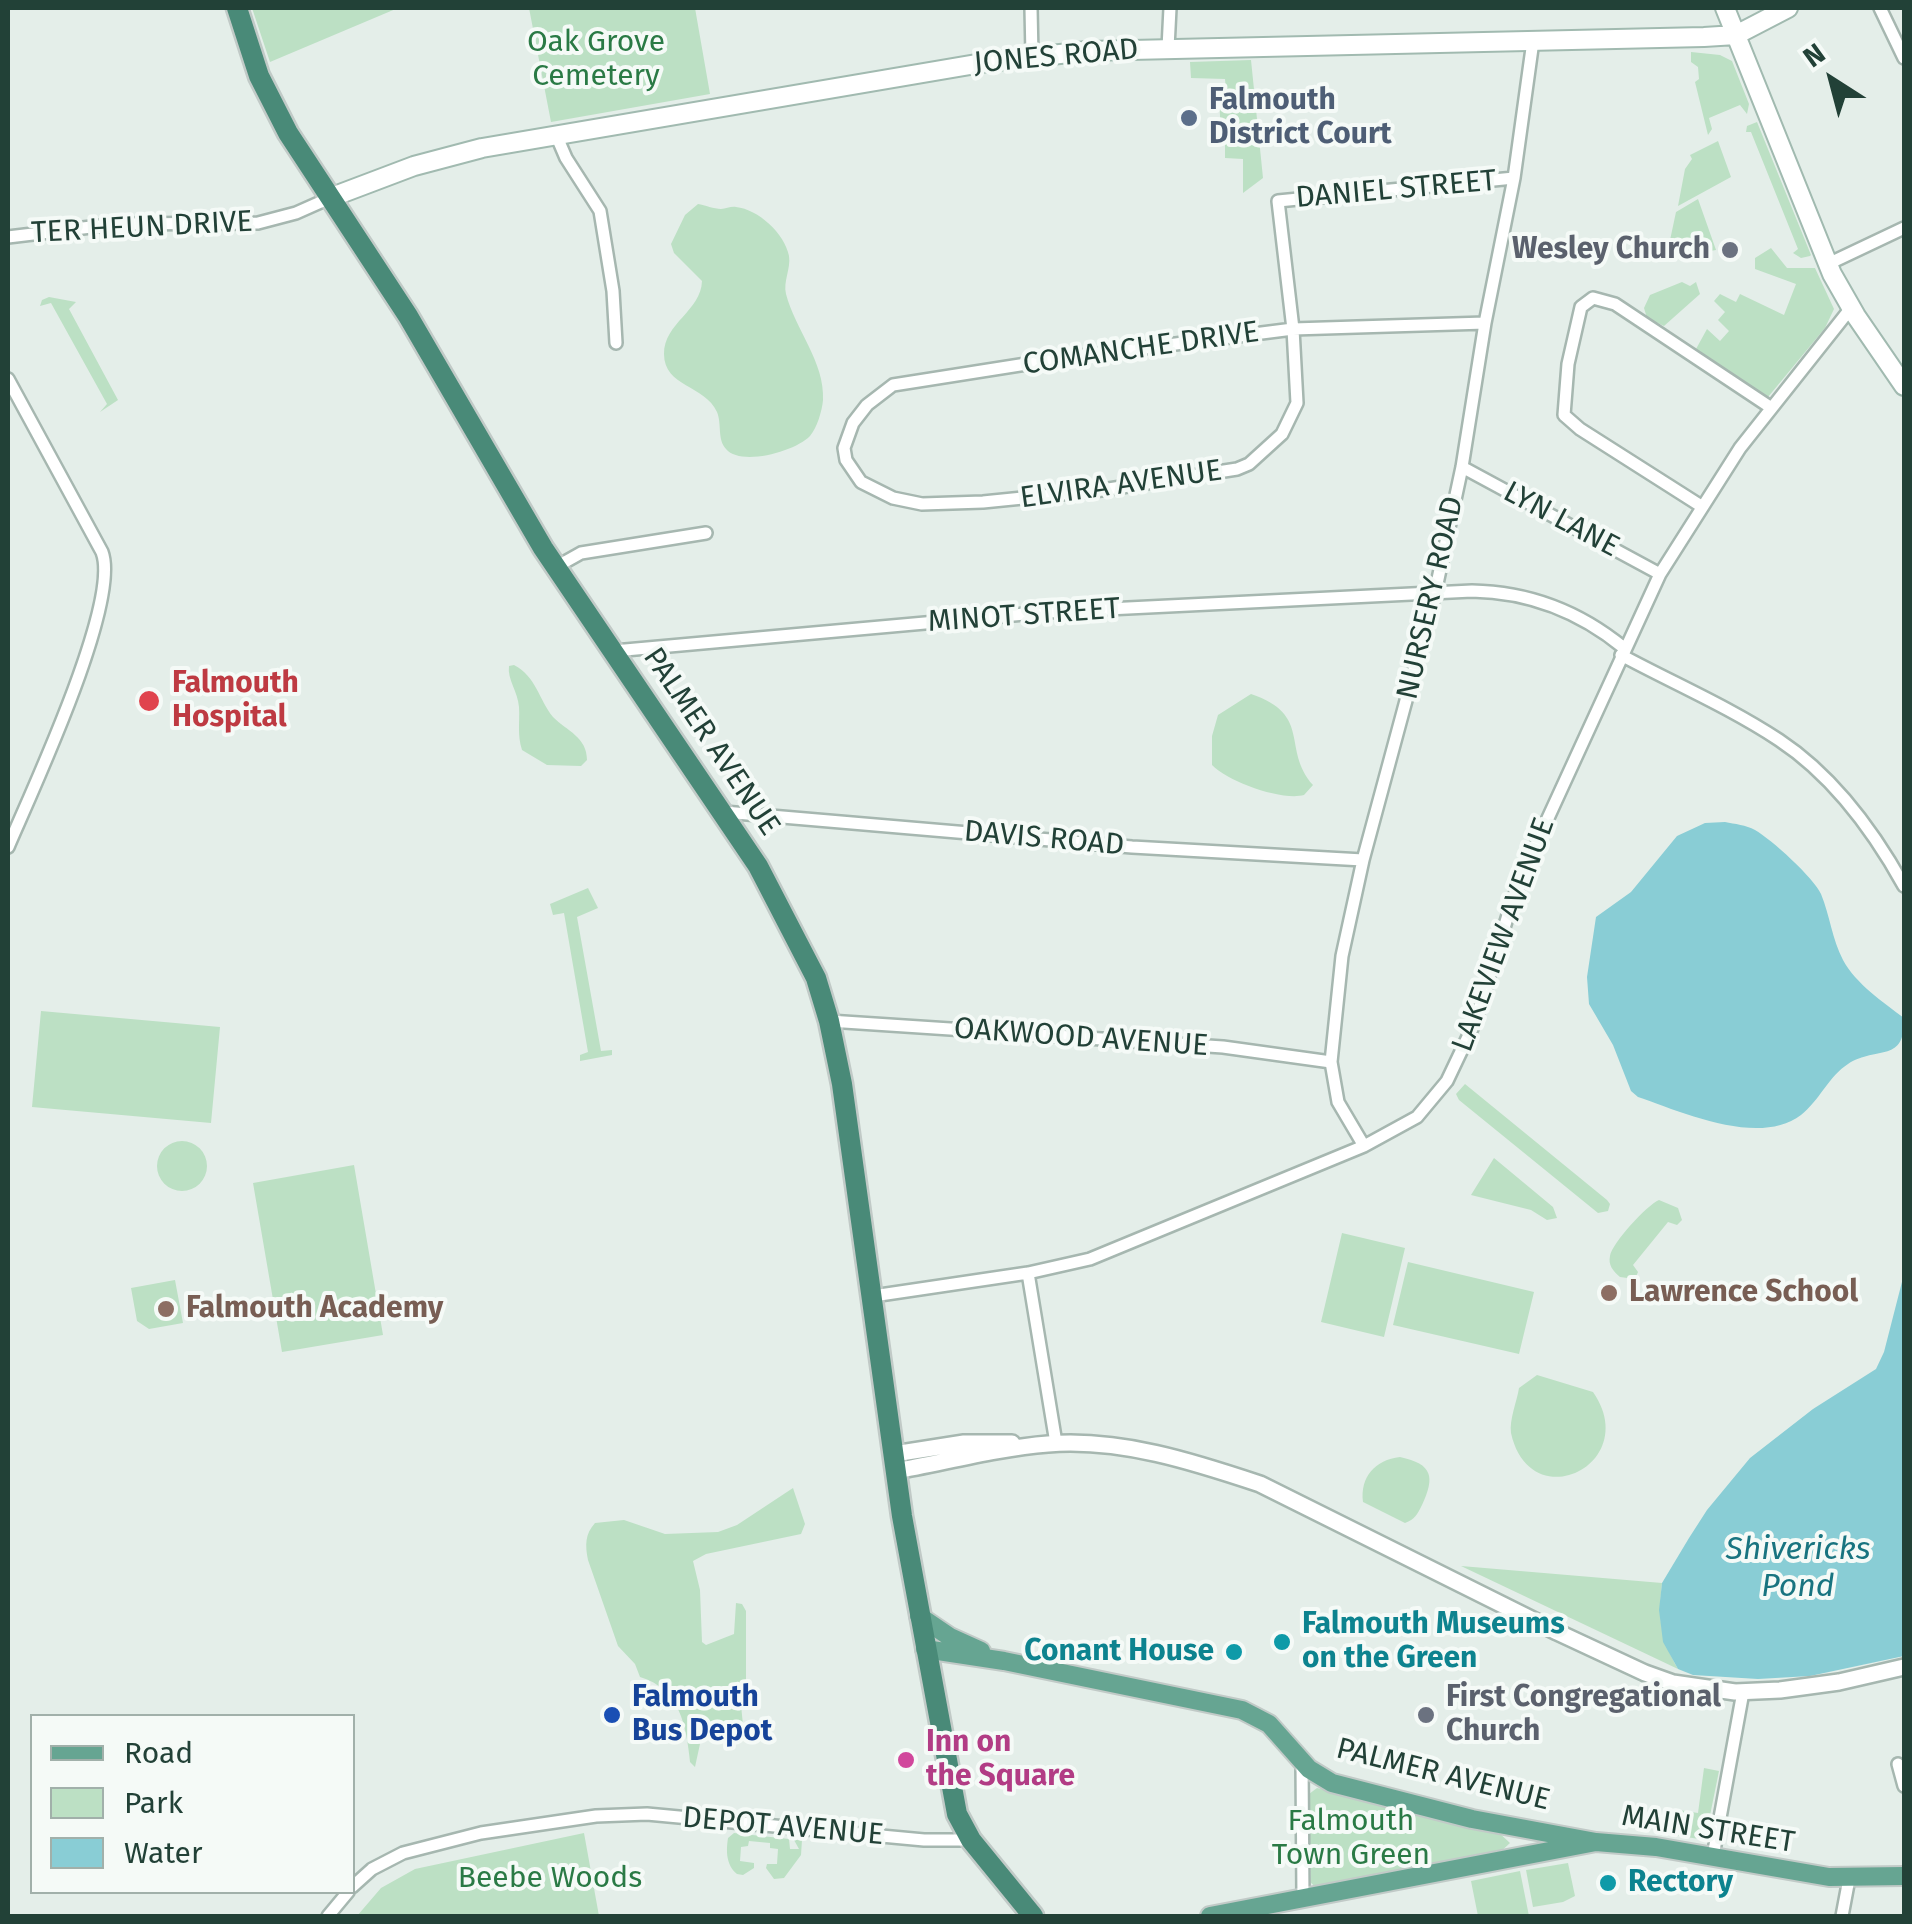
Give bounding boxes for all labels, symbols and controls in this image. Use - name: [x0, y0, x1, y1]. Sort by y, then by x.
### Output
- park label: Oak Grove Cemetery: [527, 25, 665, 96]
- north arrow: [1782, 30, 1882, 130]
- street label: JONES ROAD: [972, 32, 1140, 82]
- text: N: [1797, 37, 1831, 74]
- place label: Falmouth District Court: [1209, 83, 1392, 154]
- marker: Falmouth District Court: [1178, 107, 1200, 129]
- street label: DANIEL STREET: [1294, 163, 1498, 217]
- street label: TER HEUN DRIVE: [30, 204, 254, 252]
- place label: Wesley Church: [1512, 232, 1710, 268]
- marker: Wesley Church: [1719, 239, 1741, 261]
- street label: COMANCHE DRIVE: [1021, 315, 1261, 383]
- street label: ELVIRA AVENUE: [1018, 453, 1224, 517]
- street label: LYN LANE: [1497, 475, 1625, 565]
- street label: NURSERY ROAD: [1390, 493, 1472, 703]
- street label: MINOT STREET: [927, 591, 1121, 641]
- street label: PALMER AVENUE: [635, 641, 787, 843]
- place label: Falmouth Hospital: [172, 666, 299, 736]
- marker: Falmouth Hospital: [136, 688, 162, 714]
- street label: LAKEVIEW AVENUE: [1445, 813, 1563, 1057]
- street label: DAVIS ROAD: [963, 814, 1125, 864]
- street label: OAKWOOD AVENUE: [953, 1011, 1209, 1065]
- place label: Lawrence School: [1629, 1275, 1858, 1311]
- marker: Lawrence School: [1598, 1282, 1620, 1304]
- place label: Falmouth Academy: [186, 1291, 443, 1327]
- marker: Falmouth Academy: [155, 1298, 177, 1320]
- water label: Shivericks Pond: [1725, 1531, 1871, 1606]
- place label: Falmouth Museums on the Green: [1302, 1607, 1565, 1678]
- marker: Falmouth Museums on the Green: [1271, 1631, 1293, 1653]
- place label: Conant House: [1024, 1634, 1214, 1670]
- marker: Conant House: [1223, 1641, 1245, 1663]
- place label: Falmouth Bus Depot: [632, 1680, 772, 1750]
- place label: First Congregational Church: [1446, 1680, 1721, 1750]
- marker: Falmouth Bus Depot: [601, 1704, 623, 1726]
- marker: First Congregational Church: [1415, 1704, 1437, 1726]
- legend: [30, 1714, 355, 1894]
- place label: Inn on the Square: [926, 1725, 1075, 1796]
- street label: PALMER AVENUE: [1332, 1731, 1554, 1819]
- text: Road: [124, 1735, 193, 1771]
- marker: Inn on the Square: [895, 1749, 917, 1771]
- text: Park: [124, 1785, 183, 1821]
- street label: MAIN STREET: [1619, 1799, 1797, 1861]
- street label: DEPOT AVENUE: [681, 1800, 885, 1854]
- park label: Falmouth Town Green: [1272, 1804, 1430, 1874]
- text: Water: [124, 1835, 203, 1871]
- park label: Beebe Woods: [458, 1861, 642, 1897]
- place label: Rectory: [1628, 1865, 1733, 1901]
- marker: Rectory: [1597, 1872, 1619, 1894]

